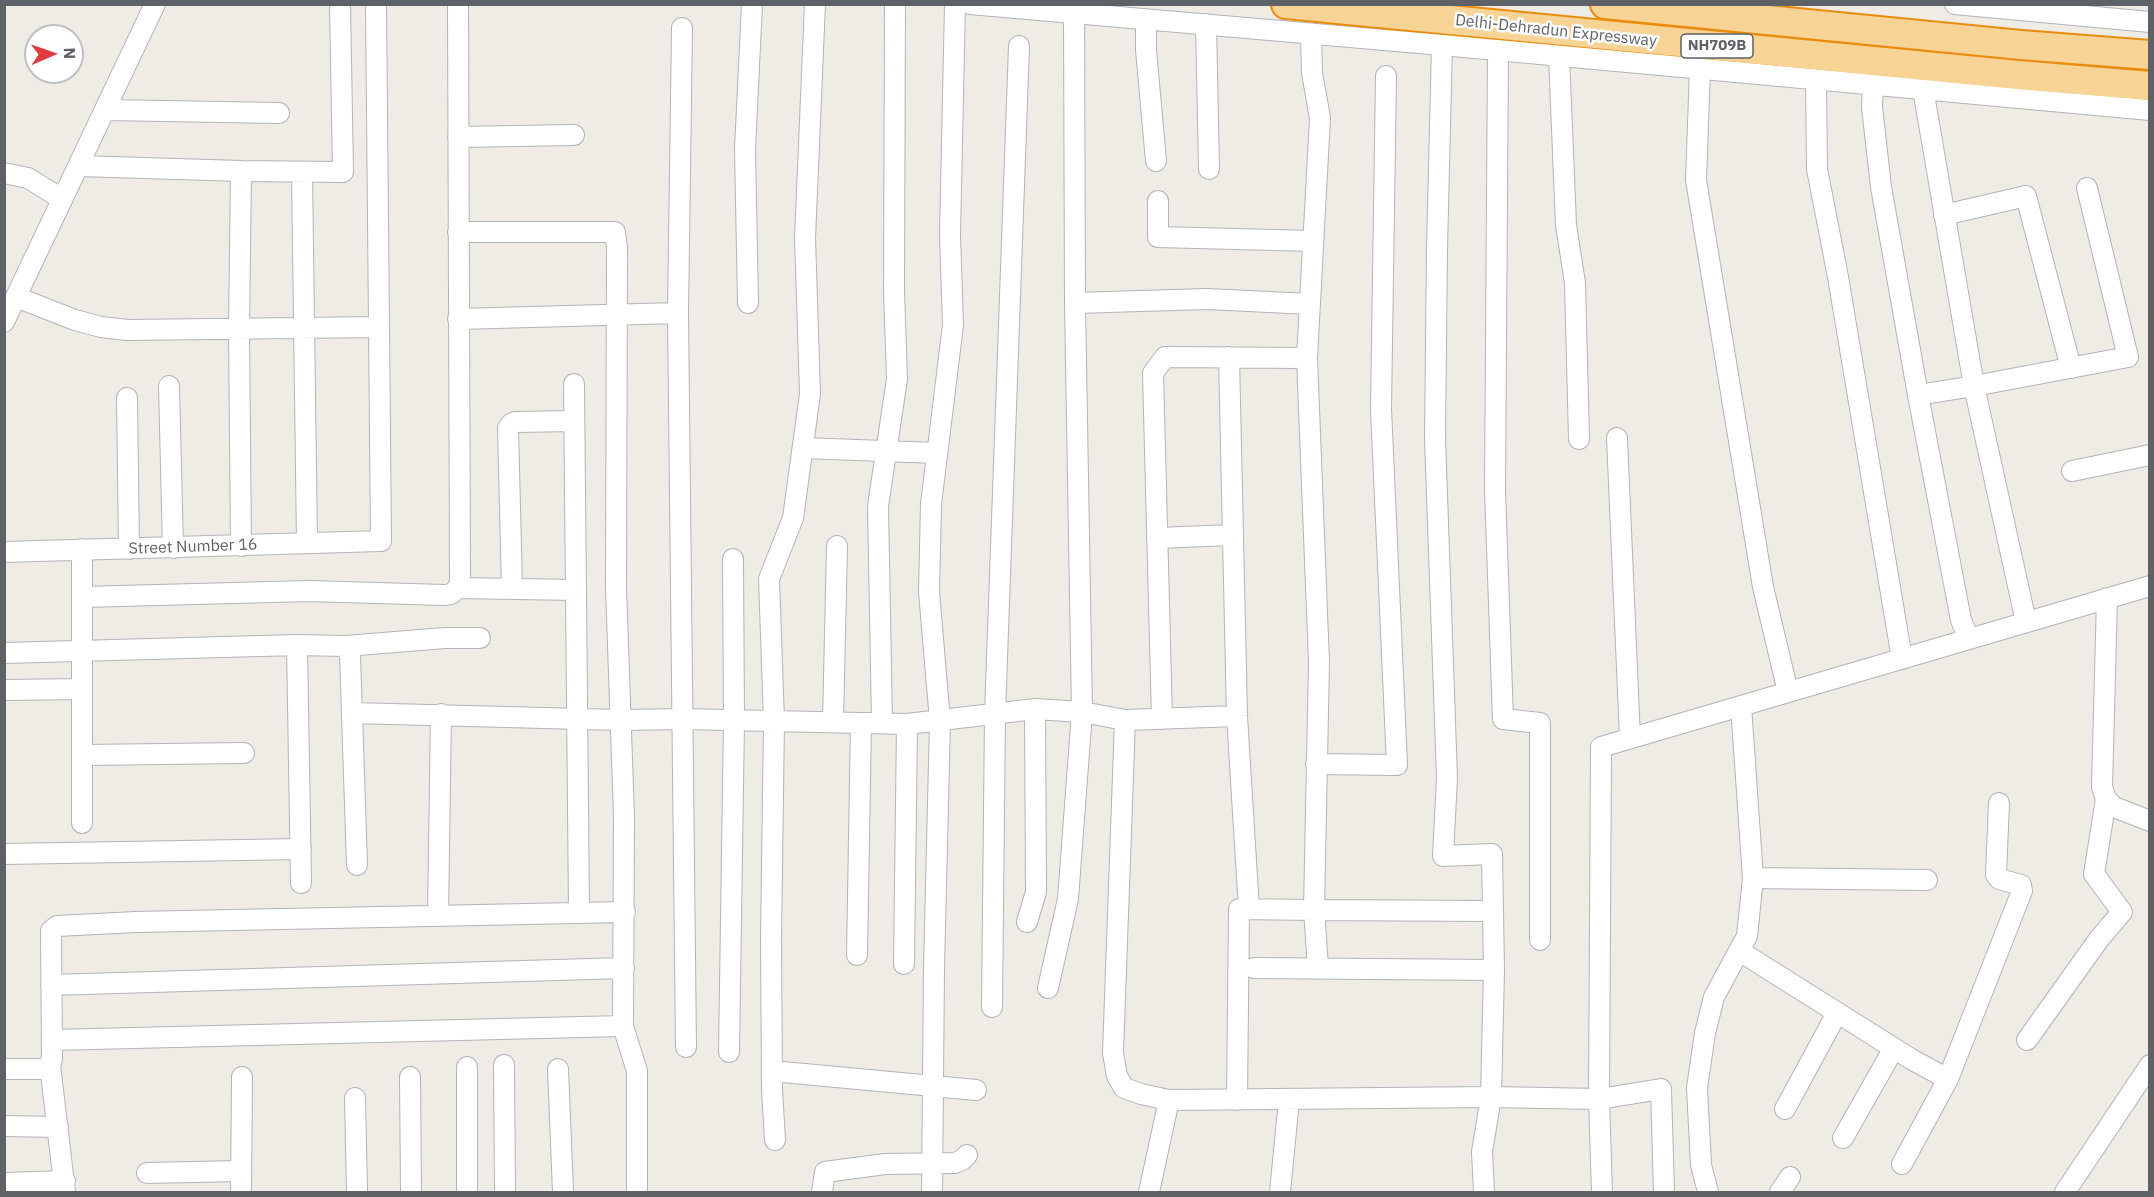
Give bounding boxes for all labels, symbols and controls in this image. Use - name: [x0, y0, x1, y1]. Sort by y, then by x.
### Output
- street label: Delhi-Dehradun Expressway: [1454, 11, 1658, 51]
- north arrow: [24, 24, 84, 84]
- road number: NH709B: [1681, 34, 1753, 58]
- text: N: [60, 47, 80, 60]
- street label: Street Number 16: [128, 535, 258, 559]

